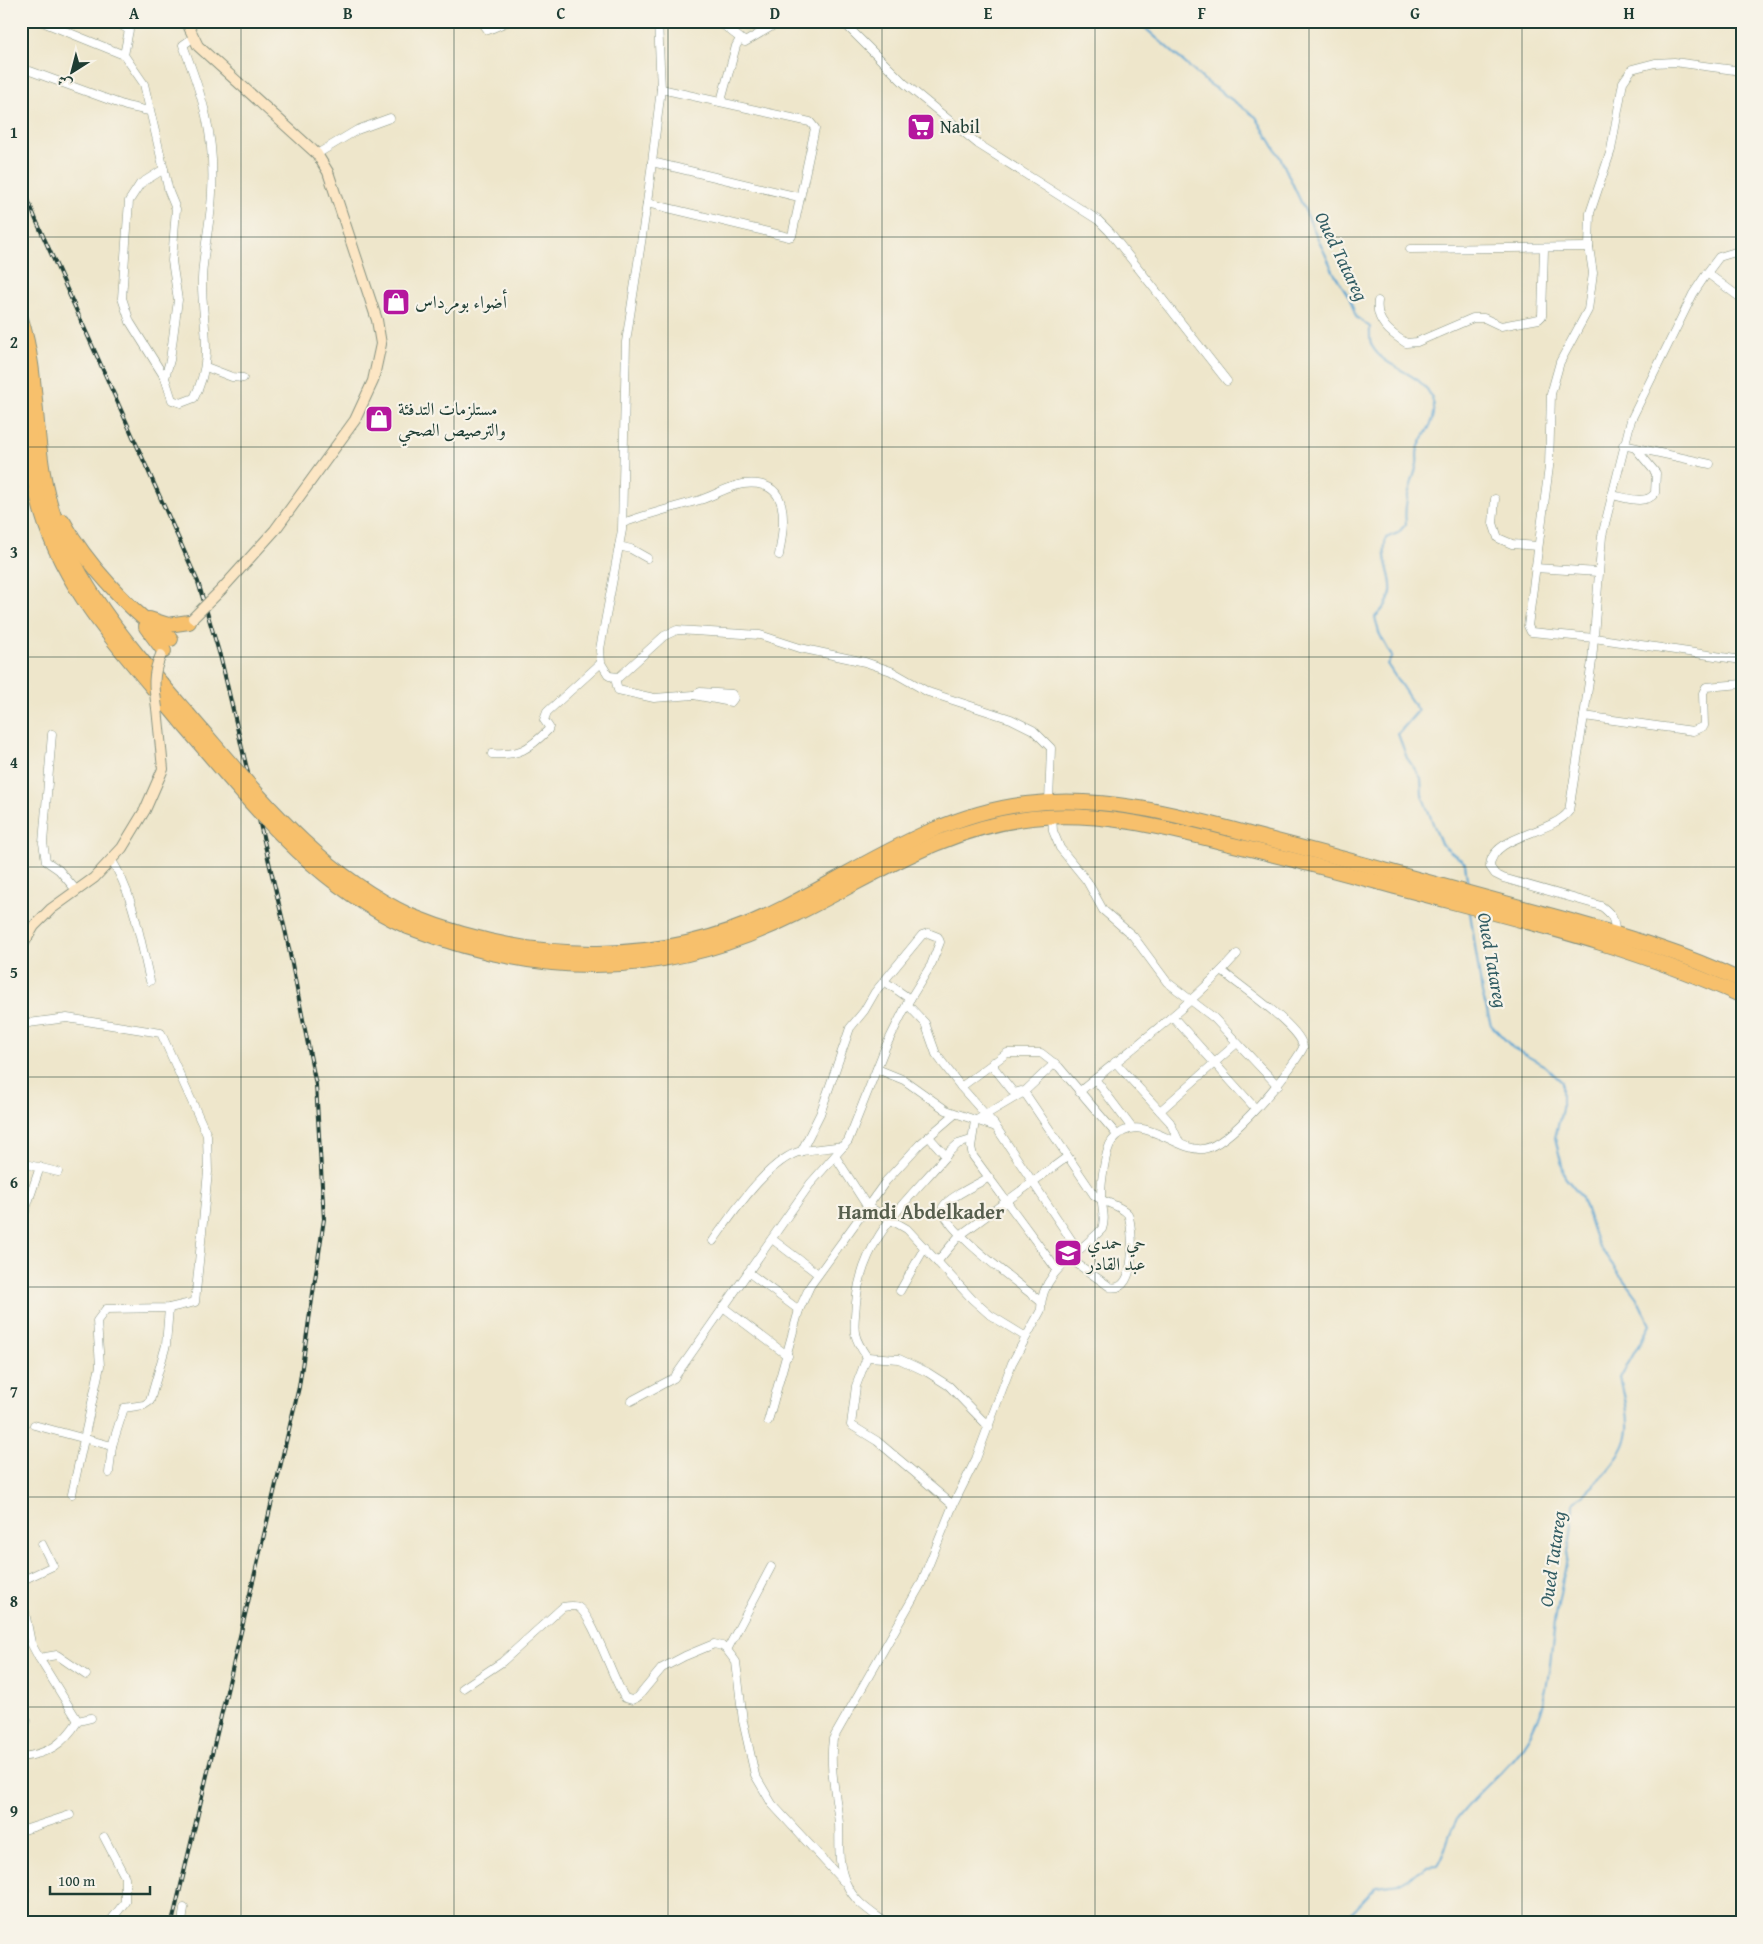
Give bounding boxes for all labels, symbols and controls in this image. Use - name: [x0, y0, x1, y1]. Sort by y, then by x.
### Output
- text: A: [129, 1, 140, 25]
- text: B: [343, 1, 353, 25]
- text: C: [556, 1, 566, 25]
- text: D: [770, 1, 780, 25]
- text: E: [984, 1, 993, 25]
- text: F: [1198, 1, 1206, 25]
- text: G: [1410, 1, 1420, 25]
- text: H: [1623, 1, 1635, 25]
- north arrow: [48, 48, 98, 98]
- text: ش: [53, 70, 76, 95]
- supermarket icon: Nabil: [906, 112, 936, 142]
- place label: Nabil: [940, 113, 980, 140]
- text: 1: [10, 120, 18, 144]
- water label: Oued Tatareg: [1308, 206, 1376, 306]
- shop icon: أضواء بومرداس: [381, 287, 411, 317]
- place label: أضواء بومرداس: [415, 288, 508, 315]
- text: 2: [10, 330, 18, 354]
- place label: مستلزمات التدفئة والترصيص الصحي: [398, 395, 506, 447]
- shop icon: مستلزمات التدفئة والترصيص الصحي: [364, 404, 394, 434]
- text: 3: [10, 540, 18, 564]
- text: 4: [10, 750, 18, 774]
- water label: Oued Tatareg: [1471, 910, 1515, 1010]
- text: 5: [10, 960, 18, 984]
- text: 6: [10, 1170, 18, 1194]
- district label: Hamdi Abdelkader: [838, 1197, 1004, 1226]
- place label: حي حمدي عبد القادر: [1085, 1229, 1146, 1277]
- school or university icon: حي حمدي عبد القادر: [1053, 1238, 1083, 1268]
- text: 7: [10, 1379, 18, 1403]
- water label: Oued Tatareg: [1531, 1509, 1573, 1609]
- text: 8: [10, 1589, 18, 1613]
- text: 9: [10, 1799, 18, 1823]
- scale bar: [50, 1864, 150, 1896]
- text: 100 m: [58, 1870, 96, 1891]

